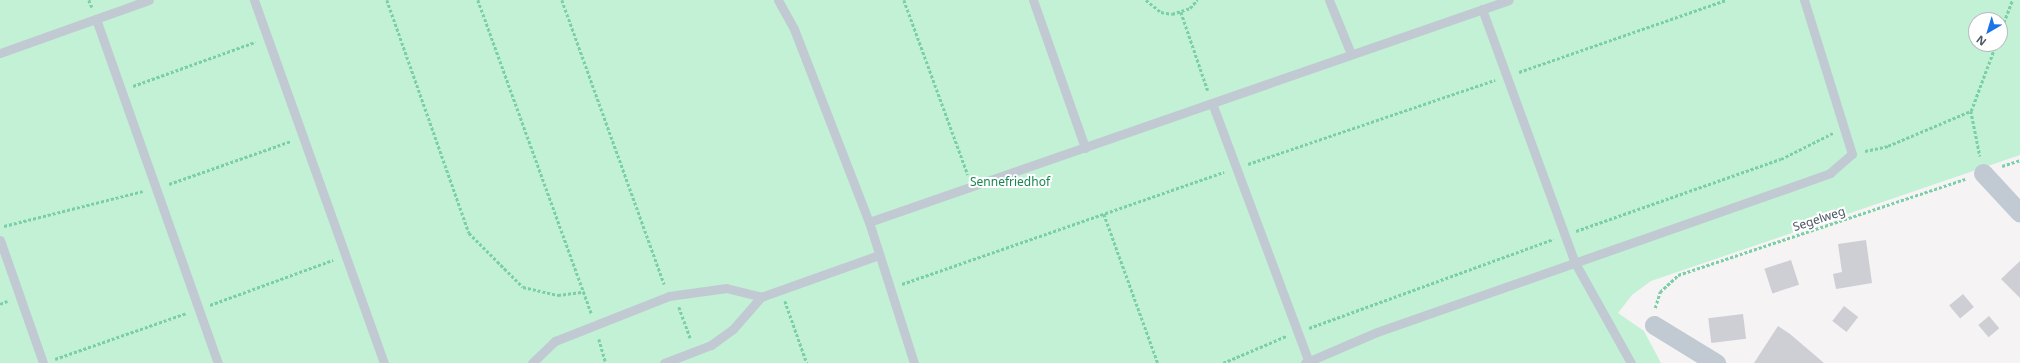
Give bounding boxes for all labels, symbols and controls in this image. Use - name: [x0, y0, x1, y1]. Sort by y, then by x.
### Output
- north arrow: [1968, 12, 2008, 52]
- text: N: [1973, 32, 1989, 50]
- park label: Sennefriedhof: [970, 175, 1050, 189]
- street label: Segelweg: [1791, 204, 1847, 234]

